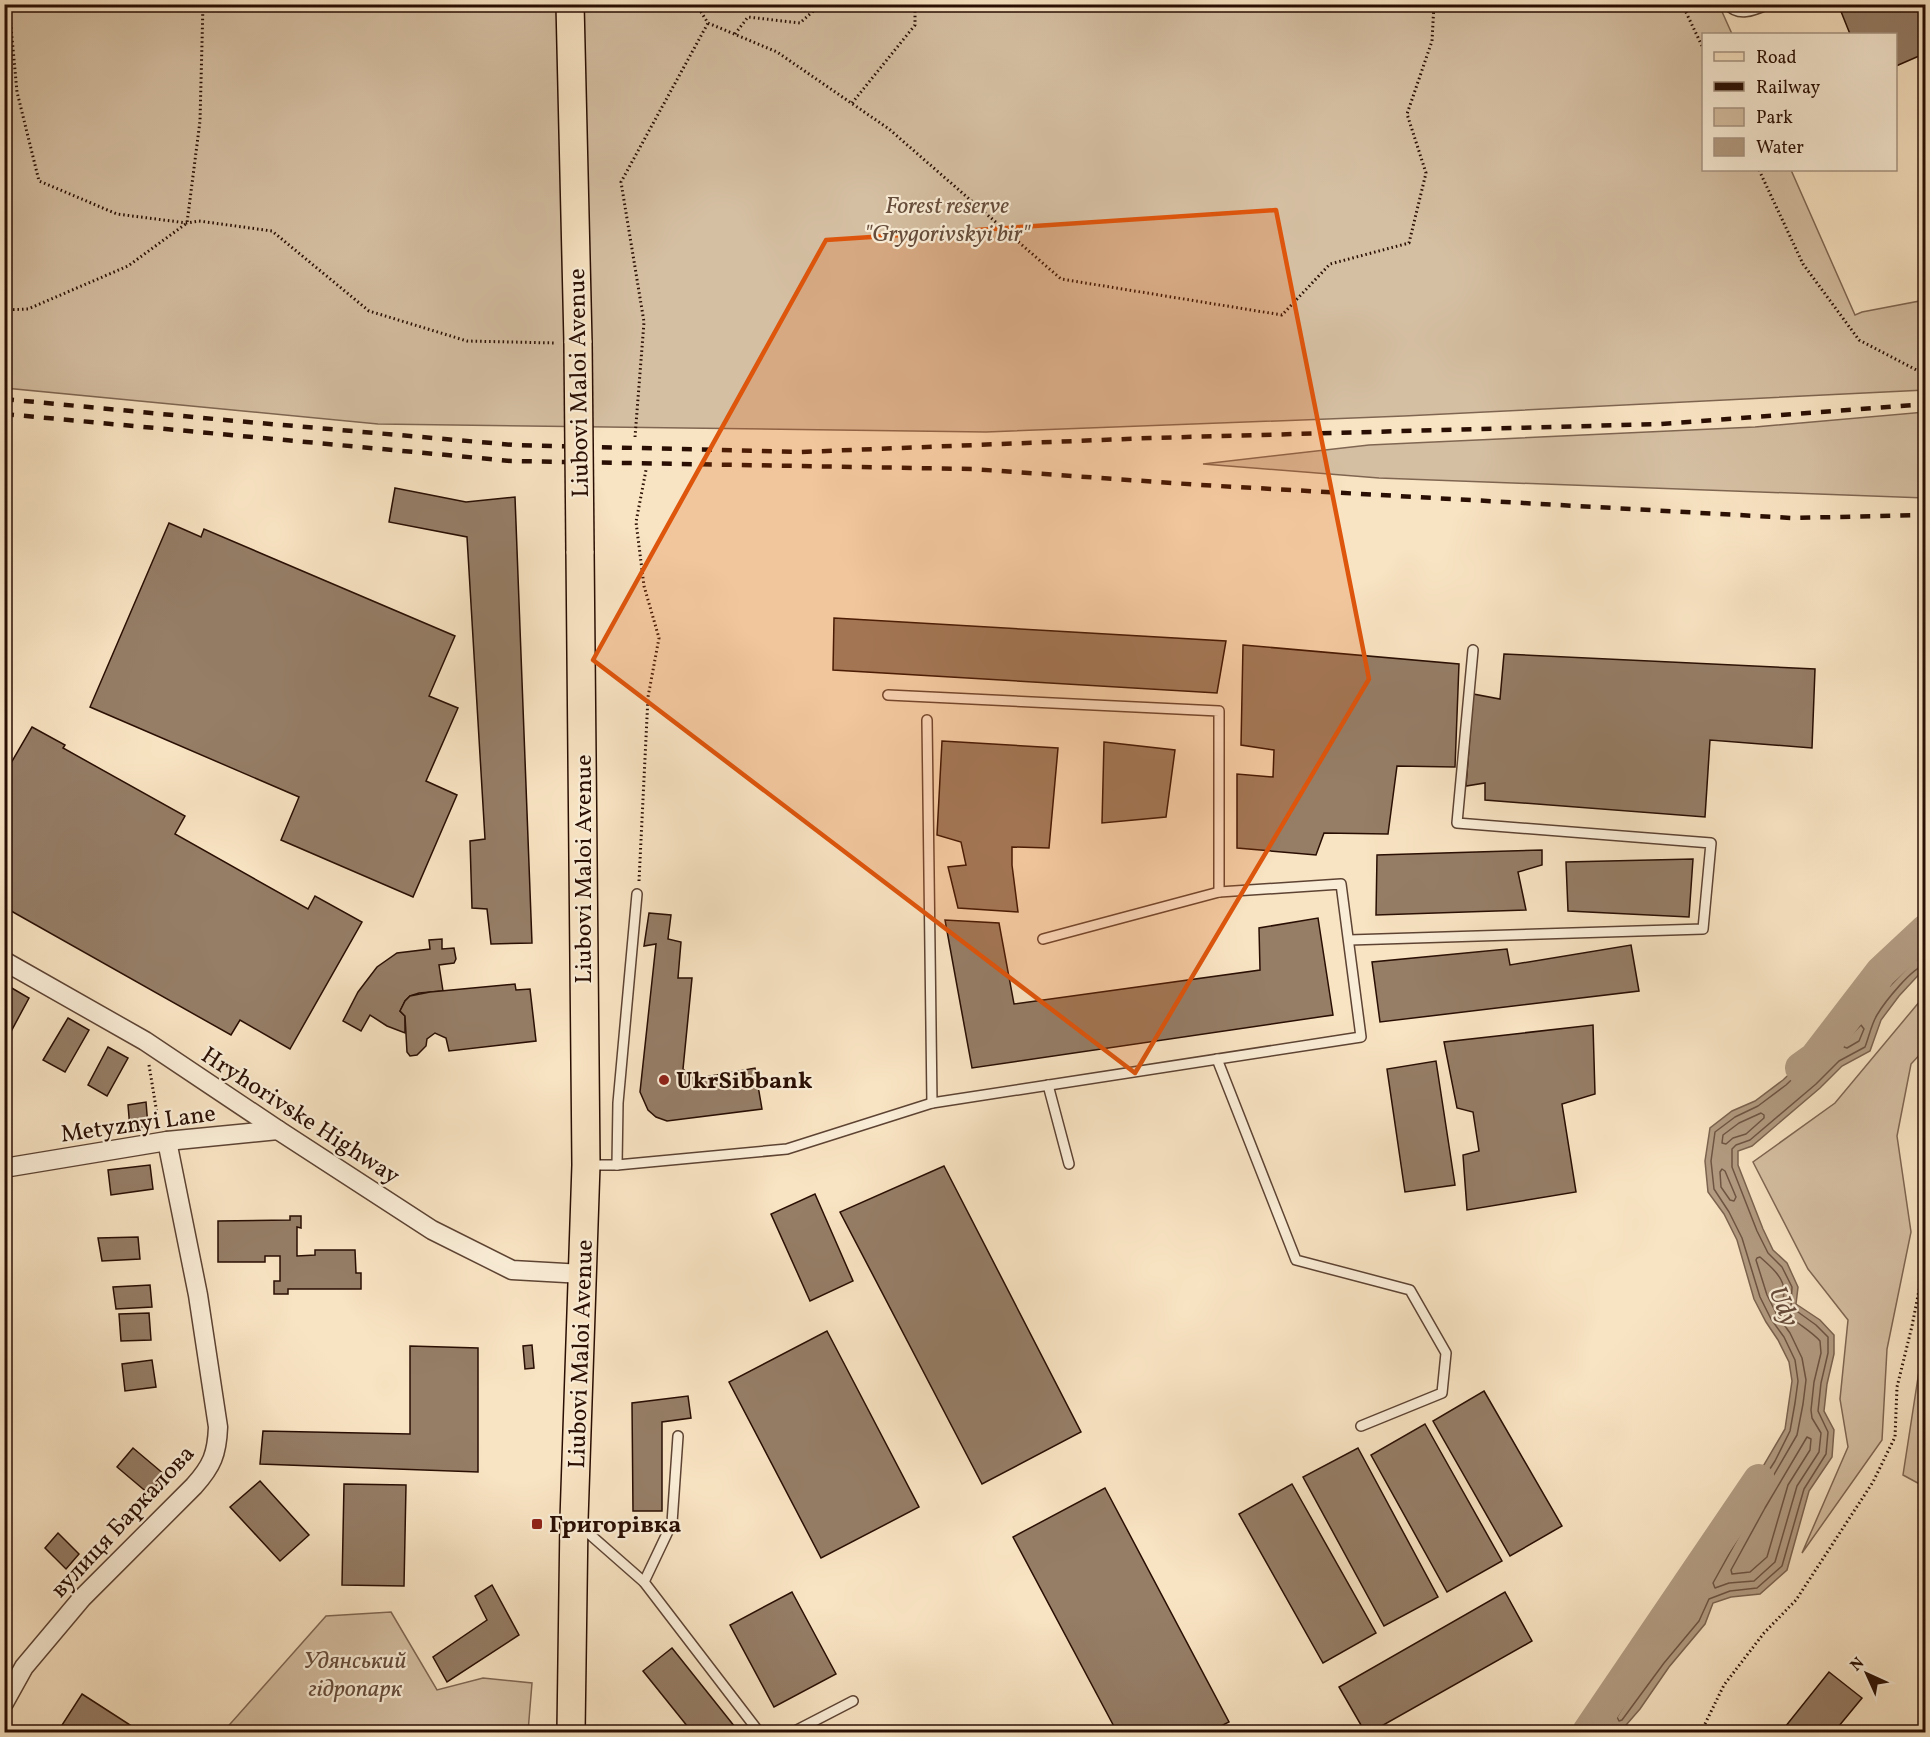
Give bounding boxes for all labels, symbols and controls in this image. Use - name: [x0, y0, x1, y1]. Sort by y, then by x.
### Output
- legend: [1702, 33, 1897, 171]
- text: Road: [1756, 46, 1797, 71]
- text: Railway: [1756, 76, 1820, 101]
- text: Park: [1756, 106, 1793, 131]
- text: Water: [1756, 136, 1804, 161]
- park label: Forest reserve "Grygorivskyi bir": [864, 190, 1031, 252]
- street label: Liubovi Maloi Avenue: [561, 268, 599, 498]
- street label: Liubovi Maloi Avenue: [568, 754, 602, 984]
- street label: Hryhorivske Highway: [194, 1040, 406, 1194]
- place label: UkrSibbank: [676, 1065, 813, 1099]
- marker: UkrSibbank: [657, 1073, 671, 1087]
- street label: Metyznyi Lane: [59, 1097, 218, 1153]
- street label: Liubovi Maloi Avenue: [561, 1239, 603, 1469]
- water label: Udy: [1759, 1281, 1808, 1333]
- street label: вулиця Баркалова: [44, 1438, 203, 1606]
- place label: Григорівка: [549, 1509, 681, 1543]
- marker: Григорівка: [530, 1517, 544, 1531]
- north arrow: [1837, 1644, 1897, 1704]
- park label: Удянський гідропарк: [304, 1645, 406, 1707]
- text: N: [1846, 1653, 1870, 1677]

